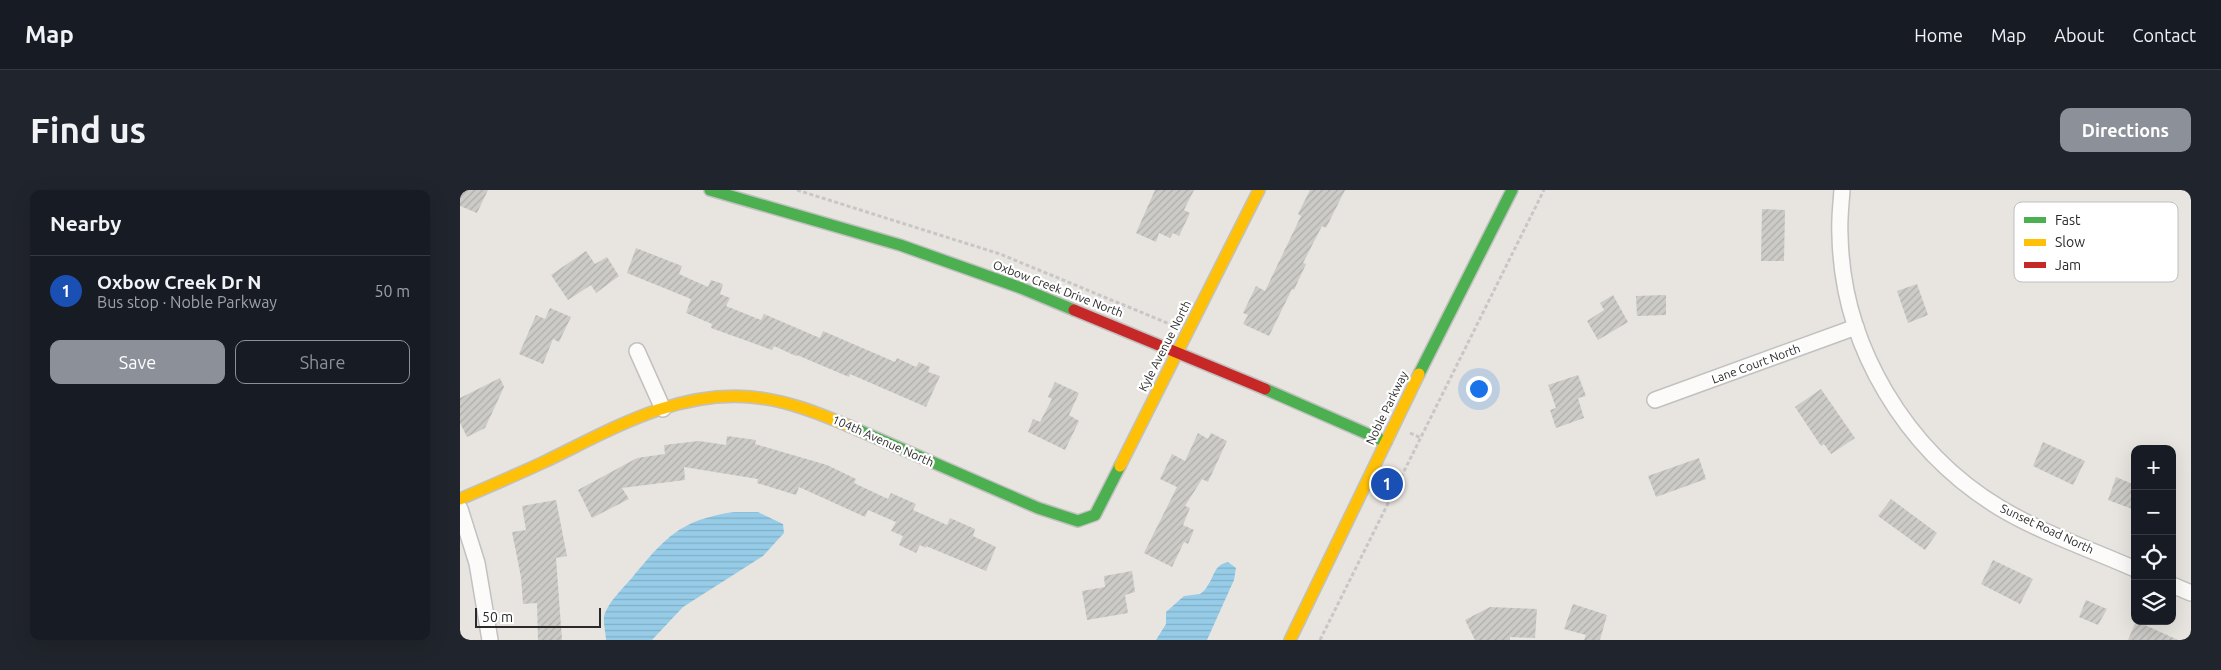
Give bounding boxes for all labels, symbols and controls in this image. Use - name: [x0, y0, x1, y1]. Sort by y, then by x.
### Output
- text: Map: [25, 21, 74, 48]
- text: Home: [1914, 25, 1963, 45]
- text: Map: [1991, 25, 2026, 45]
- text: About: [2054, 25, 2104, 45]
- text: Contact: [2132, 25, 2196, 45]
- button: Directions: [2060, 108, 2191, 152]
- text: Find us: [30, 110, 146, 150]
- legend: [2014, 202, 2178, 282]
- text: Nearby: [50, 211, 121, 235]
- text: Fast: [2055, 212, 2081, 228]
- text: Slow: [2055, 234, 2085, 250]
- text: Jam: [2055, 257, 2081, 273]
- street label: Oxbow Creek Drive North: [991, 258, 1125, 319]
- text: Oxbow Creek Dr N: [97, 271, 261, 293]
- text: 1: [61, 282, 71, 300]
- text: 50 m: [374, 282, 410, 300]
- text: Bus stop · Noble Parkway: [97, 293, 277, 311]
- street label: Kyle Avenue North: [1136, 298, 1193, 393]
- button: Save: [50, 340, 225, 384]
- button: Share: [235, 340, 410, 384]
- street label: Lane Court North: [1710, 341, 1802, 386]
- street label: Noble Parkway: [1363, 369, 1410, 447]
- your location: [1466, 376, 1492, 402]
- street label: 104th Avenue North: [831, 412, 936, 469]
- map controls: [2131, 445, 2176, 625]
- button: +: [2131, 445, 2176, 490]
- pin: 1: [1371, 465, 1403, 503]
- button: −: [2131, 490, 2176, 535]
- street label: Sunset Road North: [1999, 501, 2096, 556]
- button: locate: [2131, 535, 2176, 580]
- button: layers: [2131, 580, 2176, 625]
- scale bar: [475, 605, 601, 628]
- text: 50 m: [482, 609, 513, 625]

